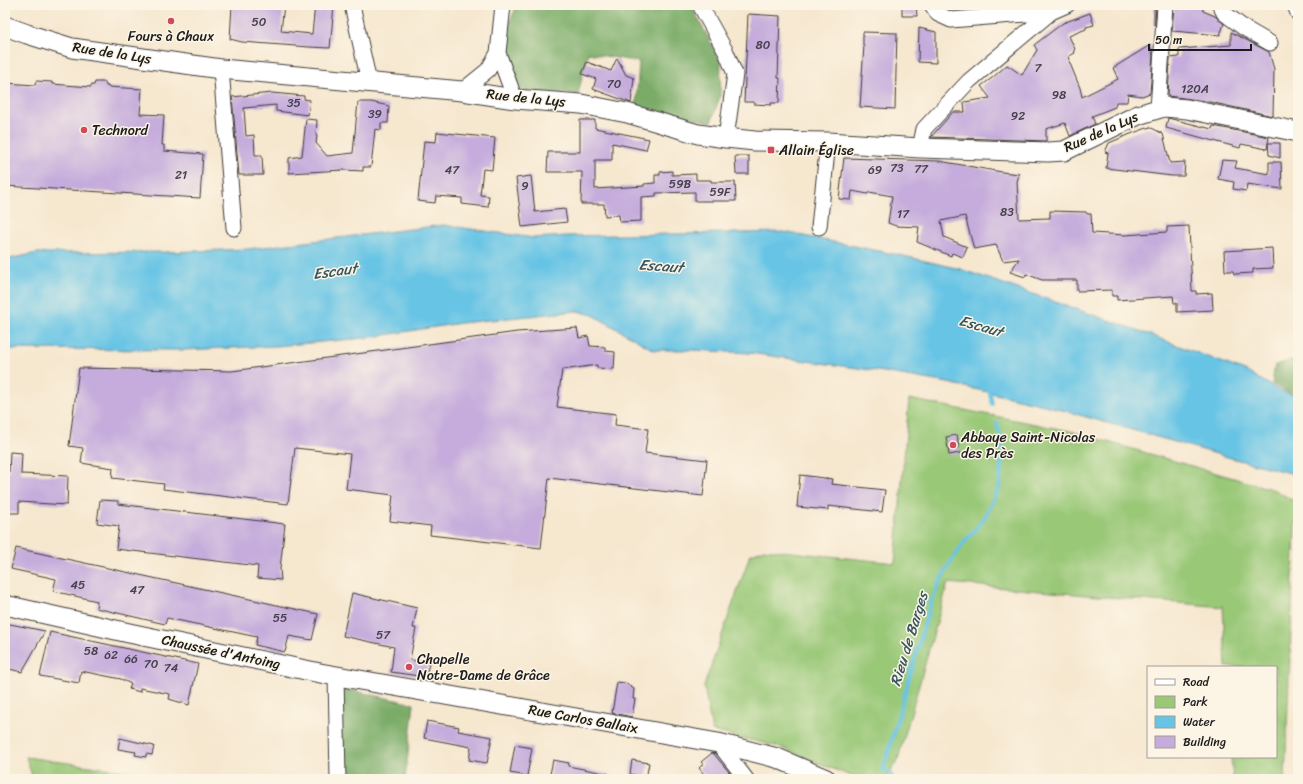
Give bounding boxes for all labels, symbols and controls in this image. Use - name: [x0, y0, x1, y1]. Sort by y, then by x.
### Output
- house number: 50: [252, 11, 267, 33]
- marker: Fours à Chaux: [166, 16, 176, 26]
- place label: Fours à Chaux: [128, 24, 215, 49]
- scale bar: [1149, 26, 1251, 52]
- text: 50 m: [1155, 29, 1182, 51]
- street label: Rue de la Lys: [71, 34, 154, 72]
- house number: 80: [756, 34, 771, 56]
- house number: 7: [1035, 57, 1043, 79]
- house number: 70: [607, 73, 622, 95]
- house number: 120A: [1181, 78, 1209, 100]
- street label: Rue de la Lys: [485, 81, 567, 115]
- house number: 98: [1052, 84, 1066, 106]
- house number: 35: [287, 92, 301, 114]
- house number: 39: [368, 103, 382, 125]
- street label: Rue de la Lys: [1060, 104, 1143, 160]
- house number: 92: [1011, 105, 1025, 127]
- place label: Technord: [92, 118, 149, 143]
- marker: Technord: [79, 125, 89, 135]
- place label: Allain Église: [778, 138, 854, 163]
- marker: Allain Église: [766, 145, 776, 155]
- house number: 73: [890, 157, 904, 179]
- house number: 77: [914, 158, 929, 180]
- house number: 47: [445, 159, 460, 181]
- house number: 69: [868, 159, 882, 181]
- house number: 21: [175, 164, 187, 186]
- house number: 59B: [669, 173, 692, 195]
- house number: 9: [521, 175, 529, 197]
- house number: 59F: [709, 181, 731, 203]
- house number: 83: [1000, 201, 1014, 223]
- house number: 17: [897, 203, 910, 225]
- water label: Escaut: [638, 251, 687, 281]
- water label: Escaut: [311, 255, 362, 287]
- water label: Escaut: [956, 307, 1009, 345]
- place label: Abbaye Saint-Nicolas des Près: [960, 425, 1096, 466]
- marker: Abbaye Saint-Nicolas des Près: [948, 440, 958, 450]
- house number: 45: [71, 574, 85, 596]
- house number: 47: [130, 579, 145, 601]
- water label: Rieu de Barges: [882, 587, 936, 689]
- house number: 55: [273, 607, 287, 629]
- house number: 57: [376, 624, 391, 646]
- street label: Chaussée d'Antoing: [159, 627, 283, 677]
- house number: 58: [84, 640, 98, 662]
- house number: 62: [104, 644, 118, 666]
- place label: Chapelle Notre-Dame de Grâce: [417, 647, 550, 688]
- house number: 66: [124, 648, 138, 670]
- house number: 70: [144, 653, 159, 675]
- house number: 74: [164, 657, 179, 679]
- marker: Chapelle Notre-Dame de Grâce: [404, 662, 414, 672]
- legend: [1147, 666, 1277, 758]
- text: Road: [1183, 671, 1210, 693]
- text: Park: [1183, 691, 1208, 713]
- street label: Rue Carlos Gallaix: [526, 697, 640, 741]
- text: Water: [1183, 711, 1216, 733]
- text: Building: [1183, 731, 1226, 753]

